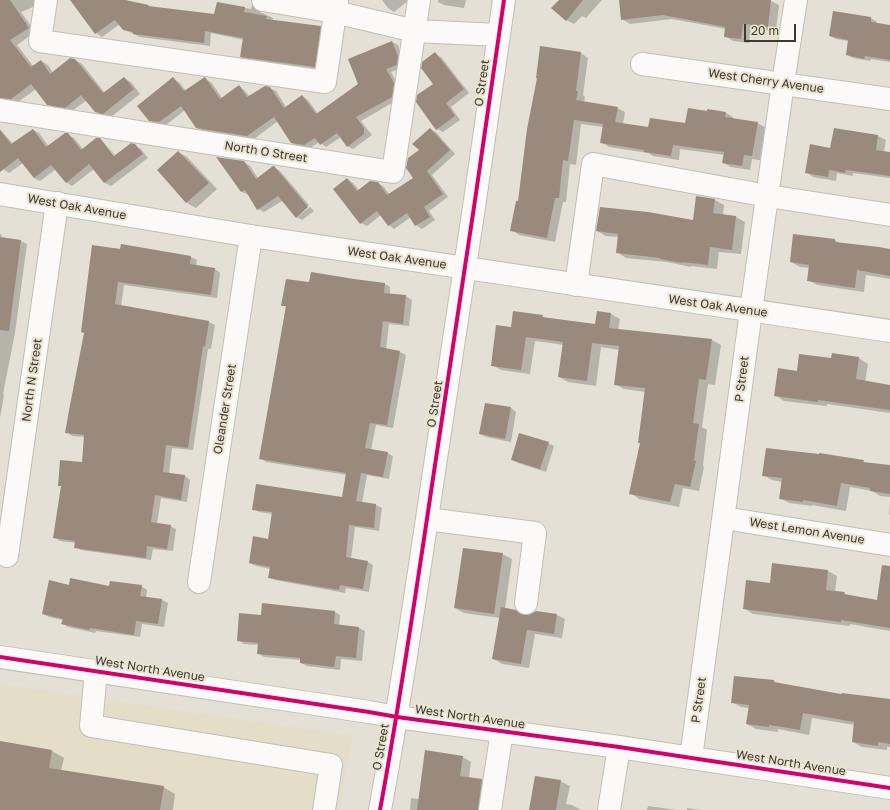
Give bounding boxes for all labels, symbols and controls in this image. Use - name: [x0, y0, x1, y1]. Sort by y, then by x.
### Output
- scale bar: [746, 16, 798, 42]
- text: 20 m: [751, 23, 779, 38]
- street label: O Street: [472, 59, 492, 107]
- street label: West Cherry Avenue: [707, 66, 825, 96]
- street label: North O Street: [223, 138, 309, 166]
- street label: West Oak Avenue: [27, 191, 127, 223]
- street label: West Oak Avenue: [347, 244, 447, 272]
- street label: West Oak Avenue: [668, 292, 768, 320]
- street label: North N Street: [19, 337, 45, 423]
- street label: P Street: [732, 355, 752, 403]
- street label: Oleander Street: [211, 363, 239, 455]
- street label: O Street: [424, 379, 446, 429]
- street label: West Lemon Avenue: [748, 515, 866, 547]
- street label: West North Avenue: [94, 653, 206, 685]
- street label: P Street: [689, 676, 709, 724]
- street label: West North Avenue: [414, 702, 526, 732]
- street label: O Street: [370, 722, 392, 772]
- street label: West North Avenue: [735, 747, 847, 779]

